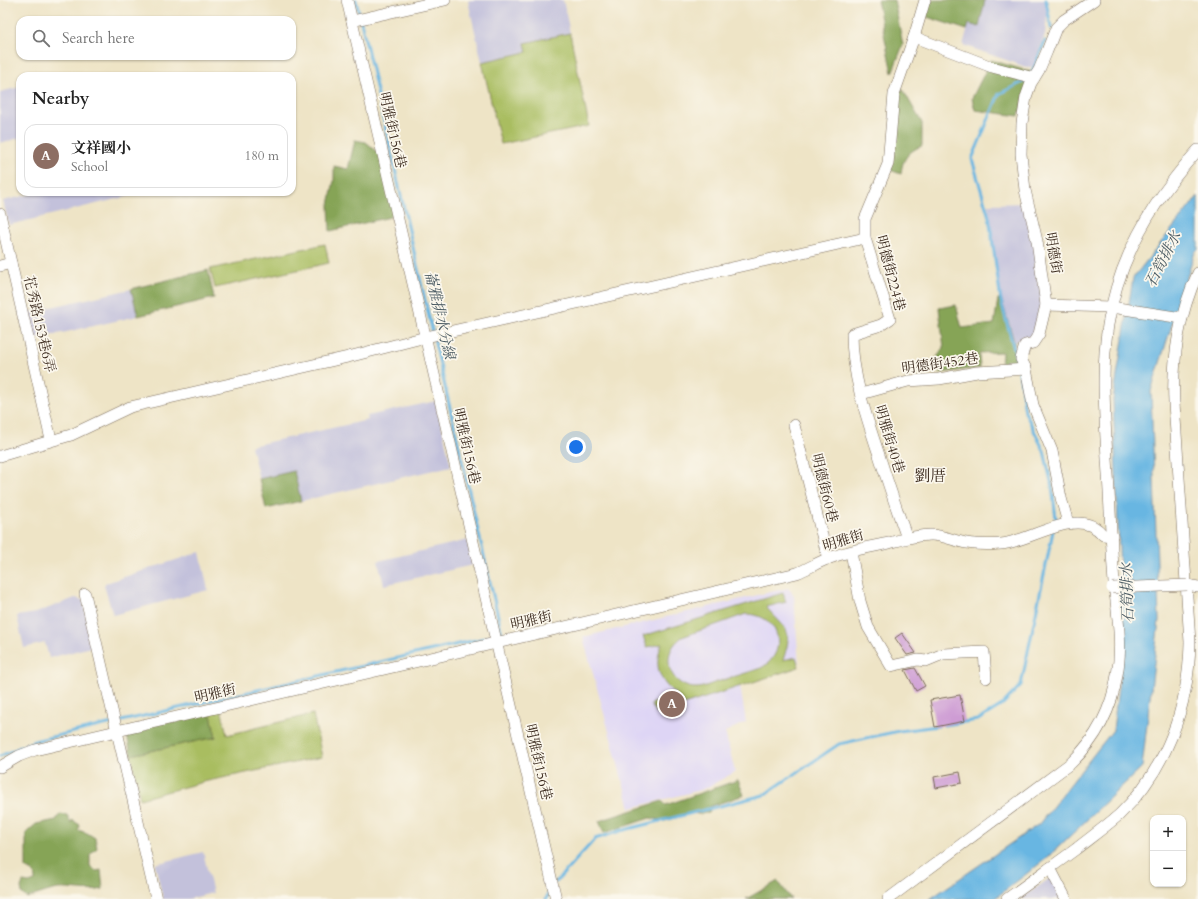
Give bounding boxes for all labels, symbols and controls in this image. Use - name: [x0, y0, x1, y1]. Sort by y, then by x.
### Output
- search box: [16, 16, 296, 60]
- icon: search: [30, 27, 52, 49]
- text: Search here: [62, 28, 135, 48]
- text: Nearby: [32, 87, 89, 110]
- street label: 明雅街156巷: [375, 90, 410, 170]
- text: 文祥國小: [71, 138, 131, 158]
- text: A: [41, 147, 51, 165]
- text: 180 m: [245, 147, 279, 165]
- text: School: [71, 158, 108, 176]
- water label: 石筍排水: [1140, 226, 1186, 290]
- street label: 明德街: [1041, 231, 1067, 275]
- street label: 明德街224巷: [871, 233, 910, 313]
- water label: 崙雅排水分線: [420, 269, 460, 363]
- street label: 花秀路153巷6弄: [19, 274, 60, 374]
- street label: 明德街452巷: [900, 349, 980, 378]
- street label: 明雅街40巷: [870, 403, 909, 476]
- street label: 明雅街156巷: [449, 406, 484, 486]
- your location: [566, 437, 586, 457]
- street label: 明德街60巷: [807, 452, 842, 525]
- district label: 劉厝: [914, 465, 946, 487]
- street label: 明雅街: [820, 525, 866, 556]
- water label: 石筍排水: [1116, 561, 1138, 623]
- street label: 明雅街: [509, 607, 554, 634]
- street label: 明雅街: [193, 680, 238, 707]
- pin: A: [659, 689, 685, 719]
- street label: 明雅街156巷: [521, 722, 556, 802]
- map controls: [1150, 815, 1186, 887]
- button: +: [1150, 815, 1186, 851]
- button: −: [1150, 851, 1186, 887]

